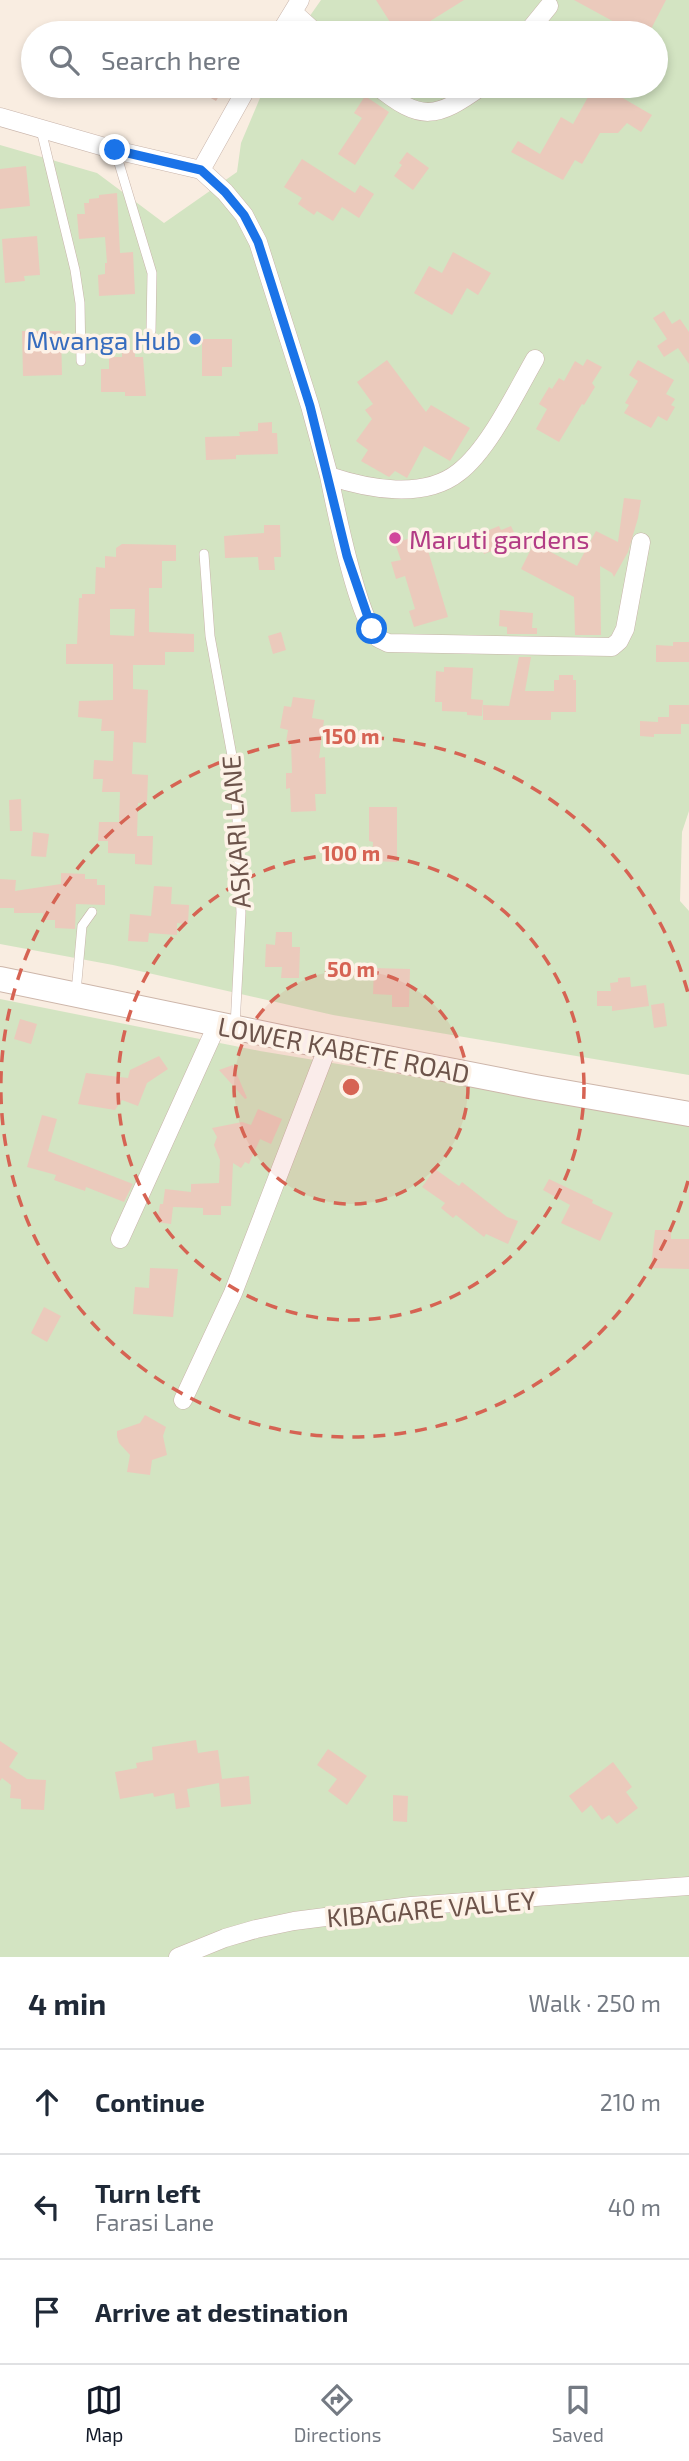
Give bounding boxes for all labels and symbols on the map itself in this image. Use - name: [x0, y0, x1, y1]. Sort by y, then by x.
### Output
- route end: [99, 134, 130, 165]
- place label: Mwanga Hub: [26, 324, 181, 355]
- marker: Mwanga Hub: [187, 331, 203, 347]
- place label: Maruti gardens: [409, 523, 589, 554]
- marker: Maruti gardens: [387, 530, 403, 546]
- route start: [356, 613, 387, 644]
- text: 150 m: [323, 723, 379, 748]
- street label: ASKARI LANE: [214, 754, 256, 910]
- text: 100 m: [322, 840, 380, 865]
- text: 50 m: [327, 956, 375, 981]
- street label: LOWER KABETE ROAD: [215, 1009, 473, 1089]
- centre of rings: [339, 1075, 363, 1099]
- street label: KIBAGARE VALLEY: [325, 1883, 537, 1933]

